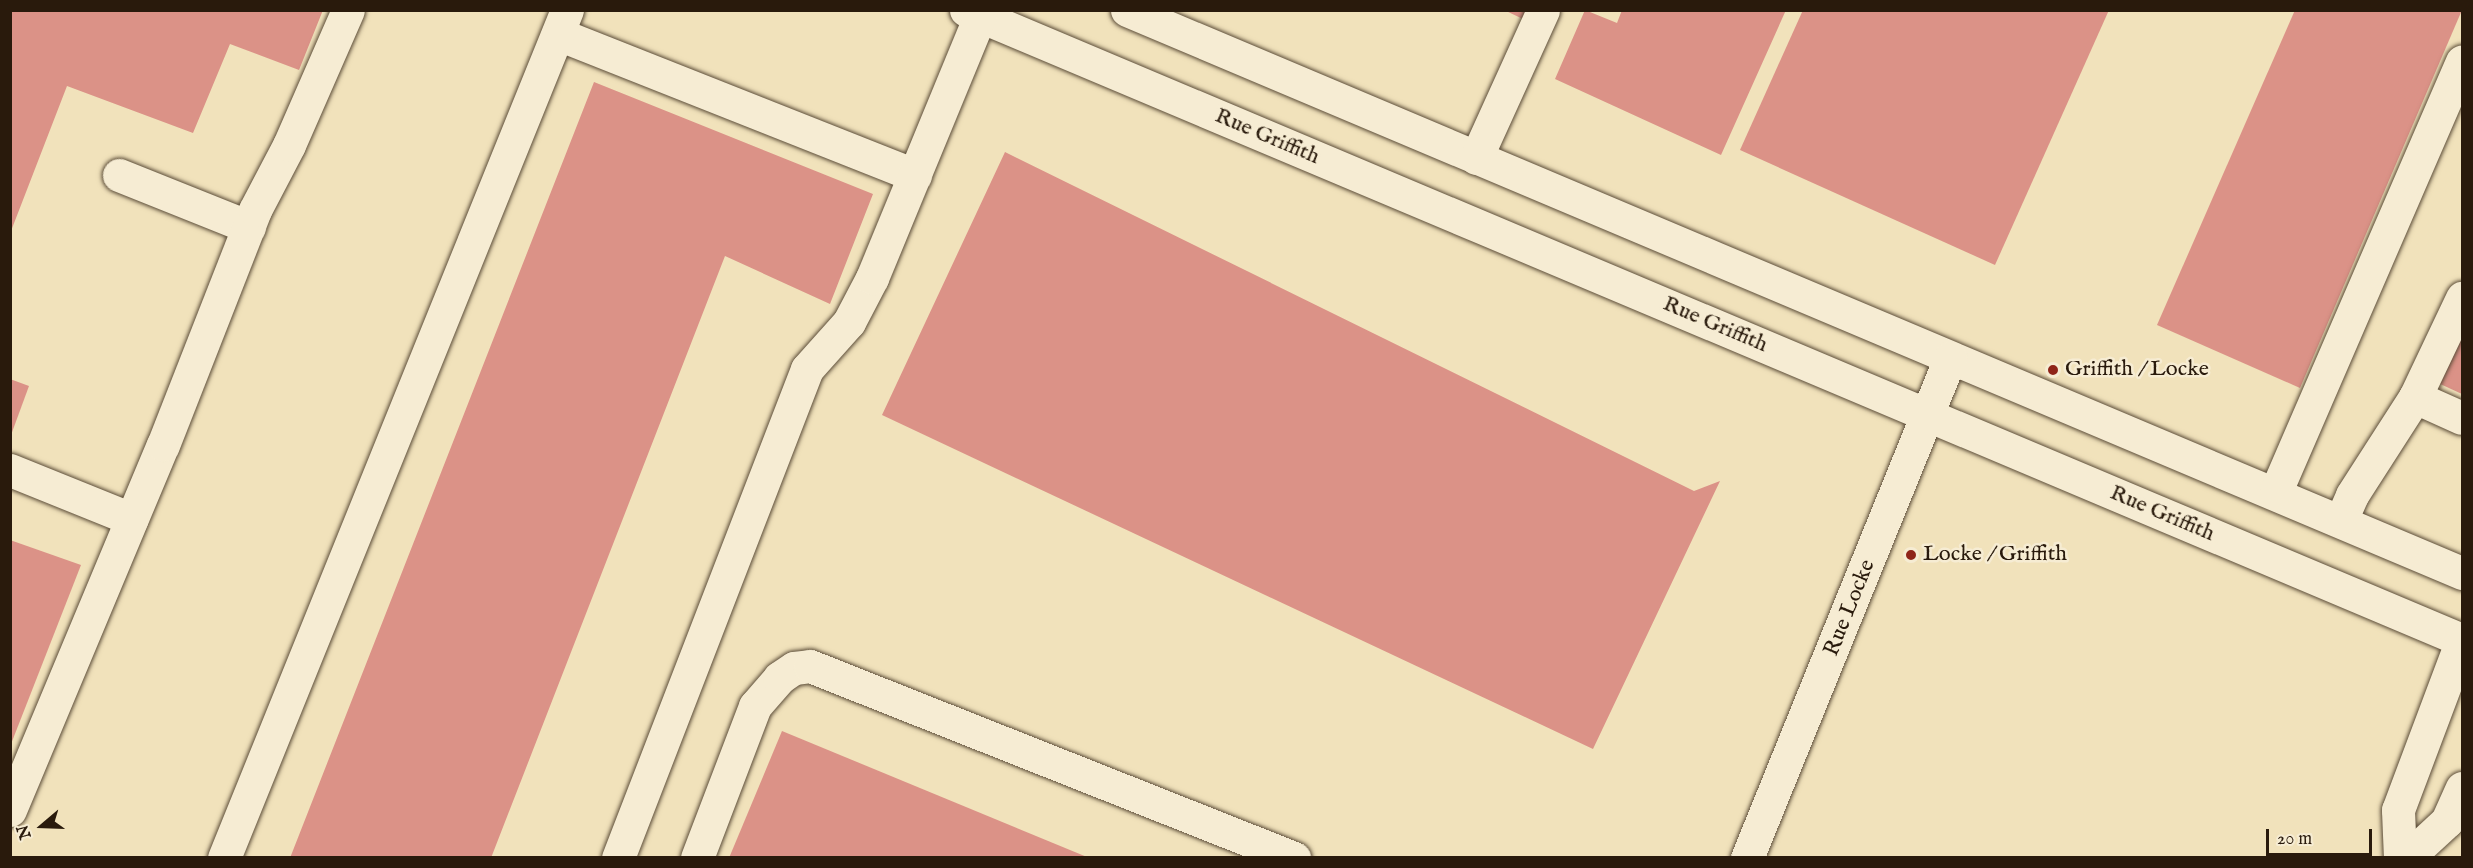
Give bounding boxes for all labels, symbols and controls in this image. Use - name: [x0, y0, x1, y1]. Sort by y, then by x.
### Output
- street label: Rue Griffith: [1211, 103, 1323, 171]
- street label: Rue Griffith: [1659, 291, 1771, 359]
- place label: Griffith / Locke: [2065, 357, 2209, 383]
- marker: Griffith / Locke: [2046, 363, 2060, 377]
- street label: Rue Griffith: [2106, 480, 2218, 548]
- place label: Locke / Griffith: [1923, 542, 2067, 568]
- marker: Locke / Griffith: [1904, 548, 1918, 562]
- street label: Rue Locke: [1819, 556, 1881, 660]
- north arrow: [12, 796, 72, 856]
- scale bar: [2269, 817, 2376, 855]
- text: N: [13, 822, 37, 842]
- text: 20 m: [2277, 828, 2312, 851]

